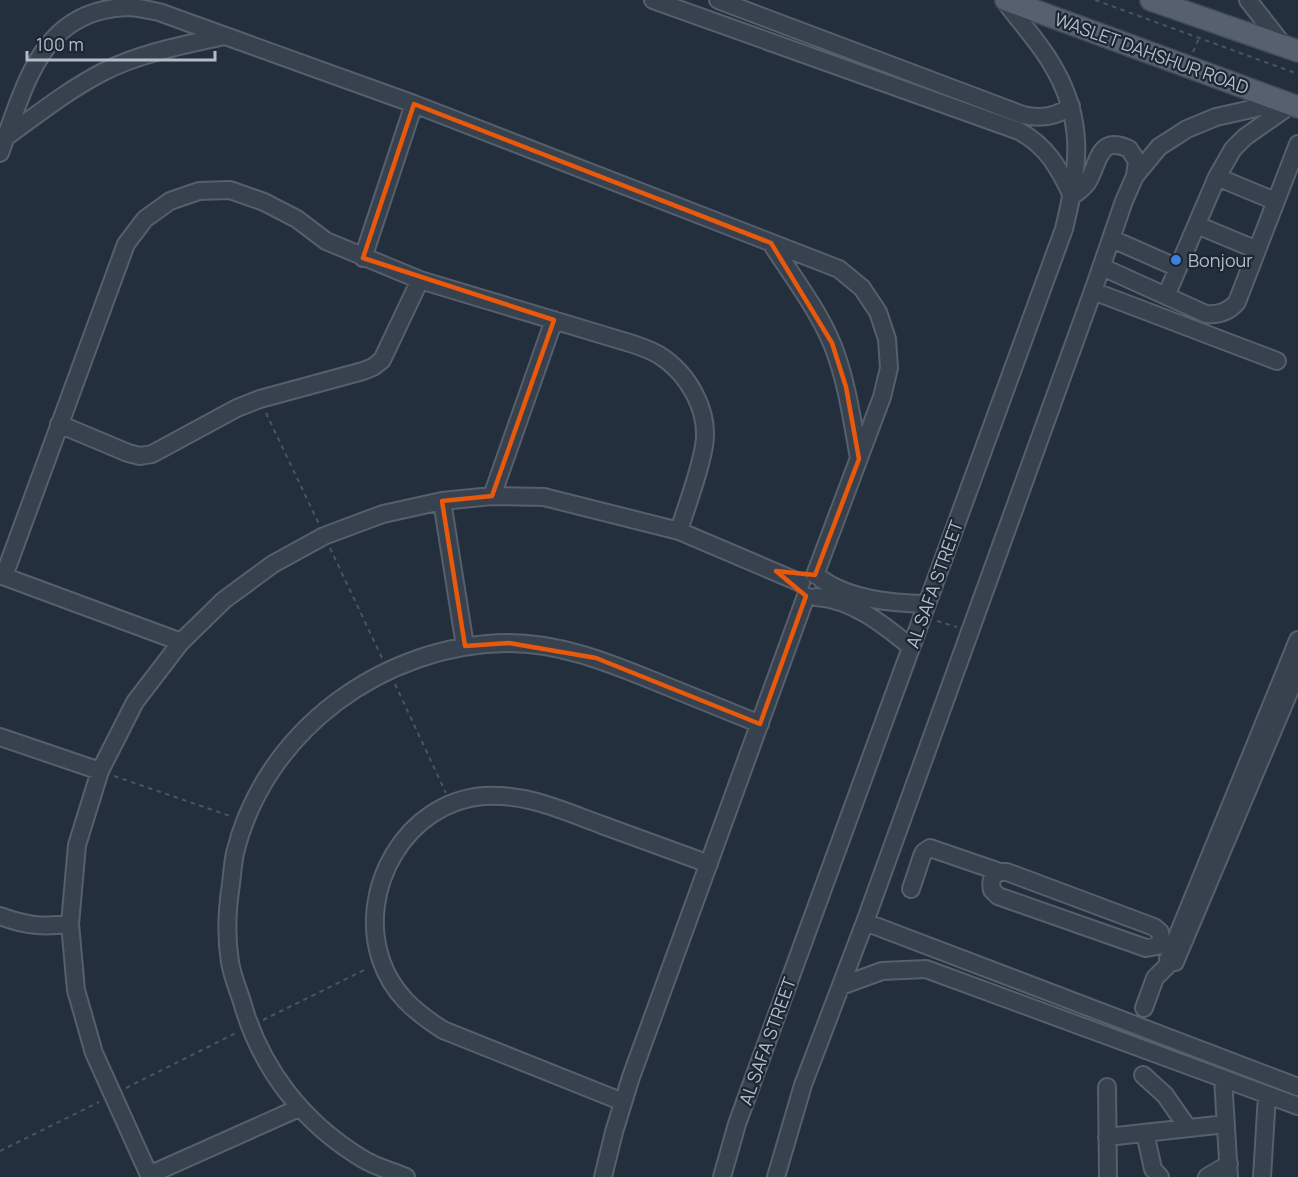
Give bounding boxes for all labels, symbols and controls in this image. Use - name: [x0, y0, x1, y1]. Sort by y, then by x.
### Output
- street label: WASLET DAHSHUR ROAD: [1052, 7, 1252, 99]
- scale bar: [27, 24, 214, 62]
- text: 100 m: [36, 32, 84, 56]
- place label: Bonjour: [1188, 248, 1253, 272]
- marker: Bonjour: [1169, 253, 1183, 267]
- street label: AL SAFA STREET: [900, 517, 968, 651]
- street label: AL SAFA STREET: [733, 974, 801, 1108]

